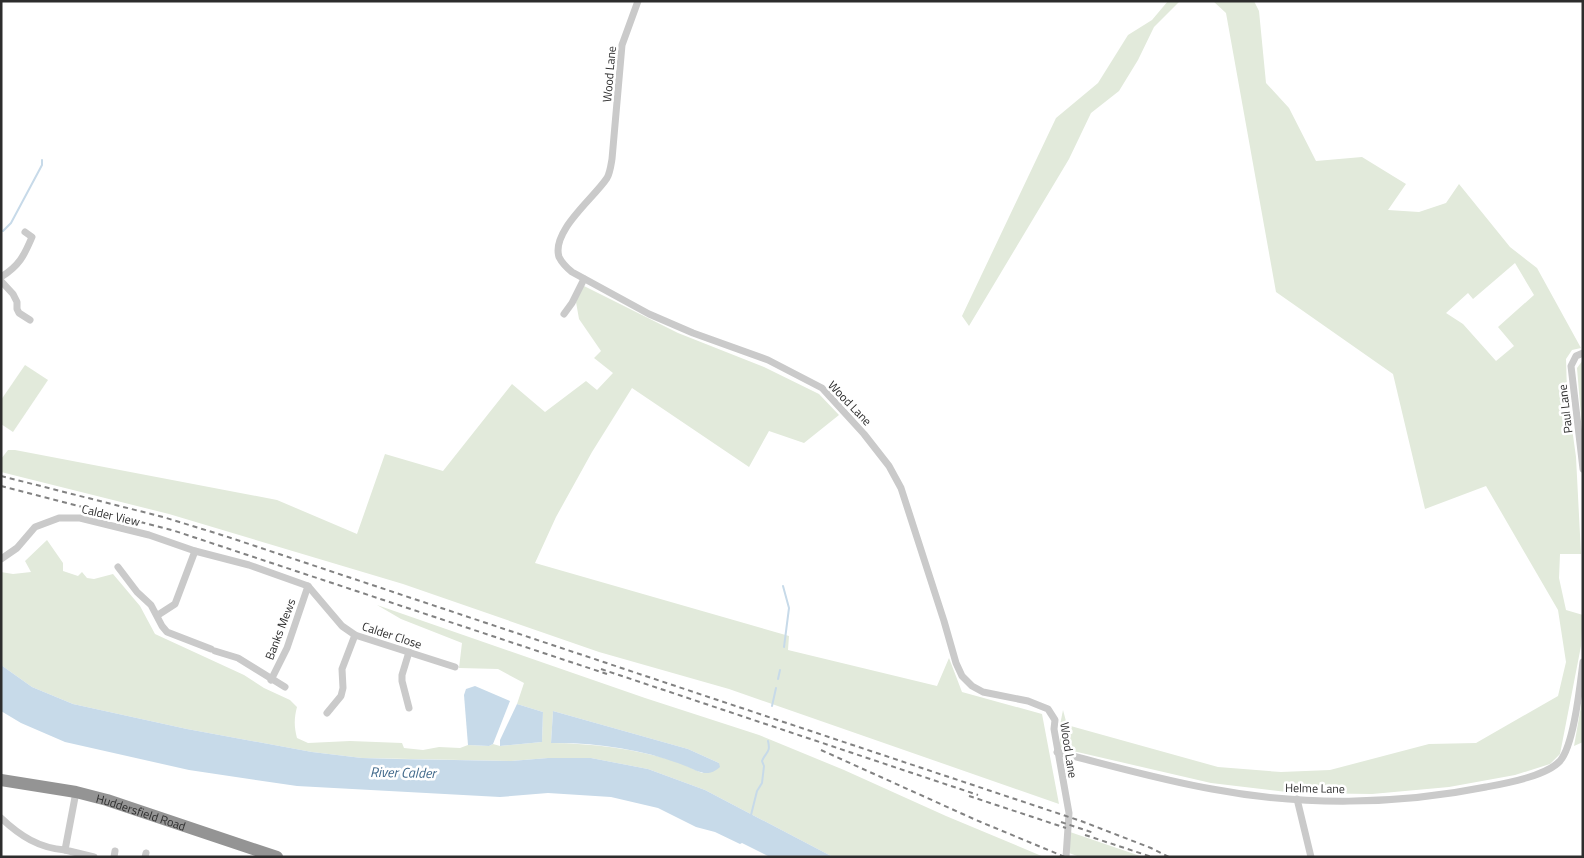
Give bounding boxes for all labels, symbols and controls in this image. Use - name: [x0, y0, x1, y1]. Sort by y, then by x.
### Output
- street label: Wood Lane: [597, 45, 621, 103]
- street label: Wood Lane: [824, 376, 876, 430]
- street label: Paul Lane: [1553, 383, 1577, 435]
- street label: Calder View: [80, 499, 142, 531]
- street label: Banks Mews: [260, 595, 301, 663]
- street label: Calder Close: [360, 616, 424, 654]
- street label: Wood Lane: [1055, 721, 1083, 779]
- water label: River Calder: [370, 761, 438, 783]
- street label: Helme Lane: [1285, 778, 1345, 798]
- street label: Huddersfield Road: [94, 788, 189, 835]

